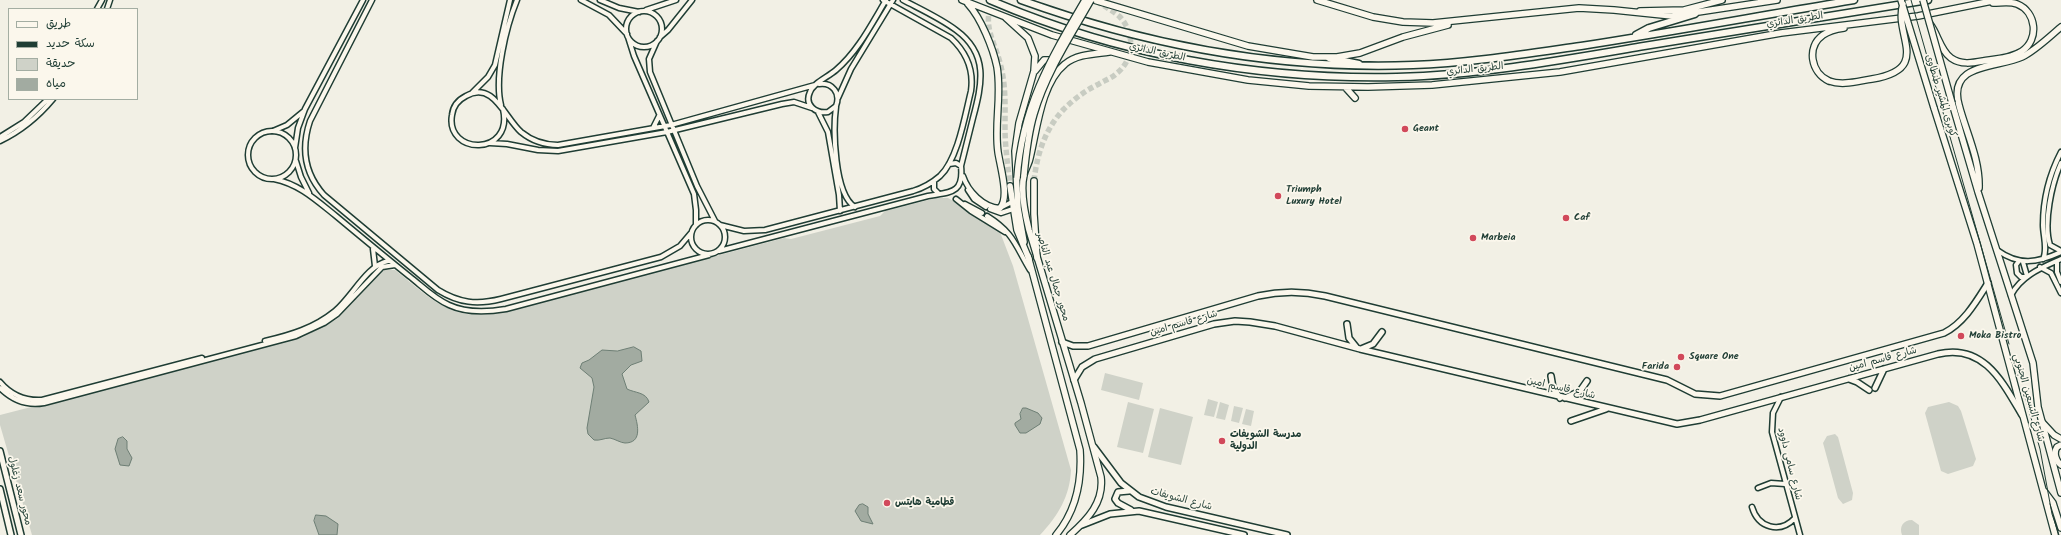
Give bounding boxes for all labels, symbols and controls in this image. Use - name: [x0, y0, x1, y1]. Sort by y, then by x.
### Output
- legend: [8, 8, 138, 100]
- street label: الطريق الدائري: [1766, 11, 1824, 31]
- text: طريق: [46, 14, 71, 33]
- text: سكة حديد: [46, 34, 95, 53]
- street label: الطريق الدائري: [1128, 41, 1186, 65]
- street label: كوبرى المشير طنطاوى: [1922, 53, 1958, 139]
- text: حديقة: [46, 54, 75, 73]
- street label: الطريق الدائري: [1446, 61, 1504, 79]
- text: مياه: [46, 74, 66, 93]
- place label: Geant: [1413, 123, 1439, 135]
- marker: Geant: [1400, 124, 1410, 134]
- place label: Triumph Luxury Hotel: [1286, 184, 1342, 208]
- marker: Triumph Luxury Hotel: [1273, 191, 1283, 201]
- place label: Caf: [1574, 212, 1590, 224]
- marker: Caf: [1561, 213, 1571, 223]
- street label: محور جمال عبد الناصر: [1033, 231, 1071, 323]
- place label: Marbeia: [1481, 232, 1516, 244]
- marker: Marbeia: [1468, 233, 1478, 243]
- street label: شارع قاسم امين: [1149, 309, 1219, 339]
- place label: Moka Bistro: [1969, 330, 2021, 342]
- marker: Moka Bistro: [1956, 331, 1966, 341]
- street label: شارع قاسم امين: [1848, 345, 1918, 375]
- place label: Square One: [1689, 351, 1739, 363]
- marker: Square One: [1676, 352, 1686, 362]
- street label: شارع التسعين الجنوبي: [2010, 353, 2046, 443]
- place label: Farida: [1642, 361, 1669, 373]
- marker: Farida: [1672, 362, 1682, 372]
- street label: شارع قاسم امين: [1526, 375, 1596, 403]
- street label: شارع سامى داوود: [1774, 426, 1804, 502]
- place label: مدرسة الشويفات الدولية: [1230, 429, 1301, 452]
- marker: مدرسة الشويفات الدولية: [1217, 436, 1227, 446]
- street label: محور سعد زغلول: [5, 455, 33, 527]
- street label: شارع الشويفات: [1149, 486, 1213, 514]
- place label: قطامية هايتس: [895, 497, 954, 509]
- marker: قطامية هايتس: [882, 498, 892, 508]

